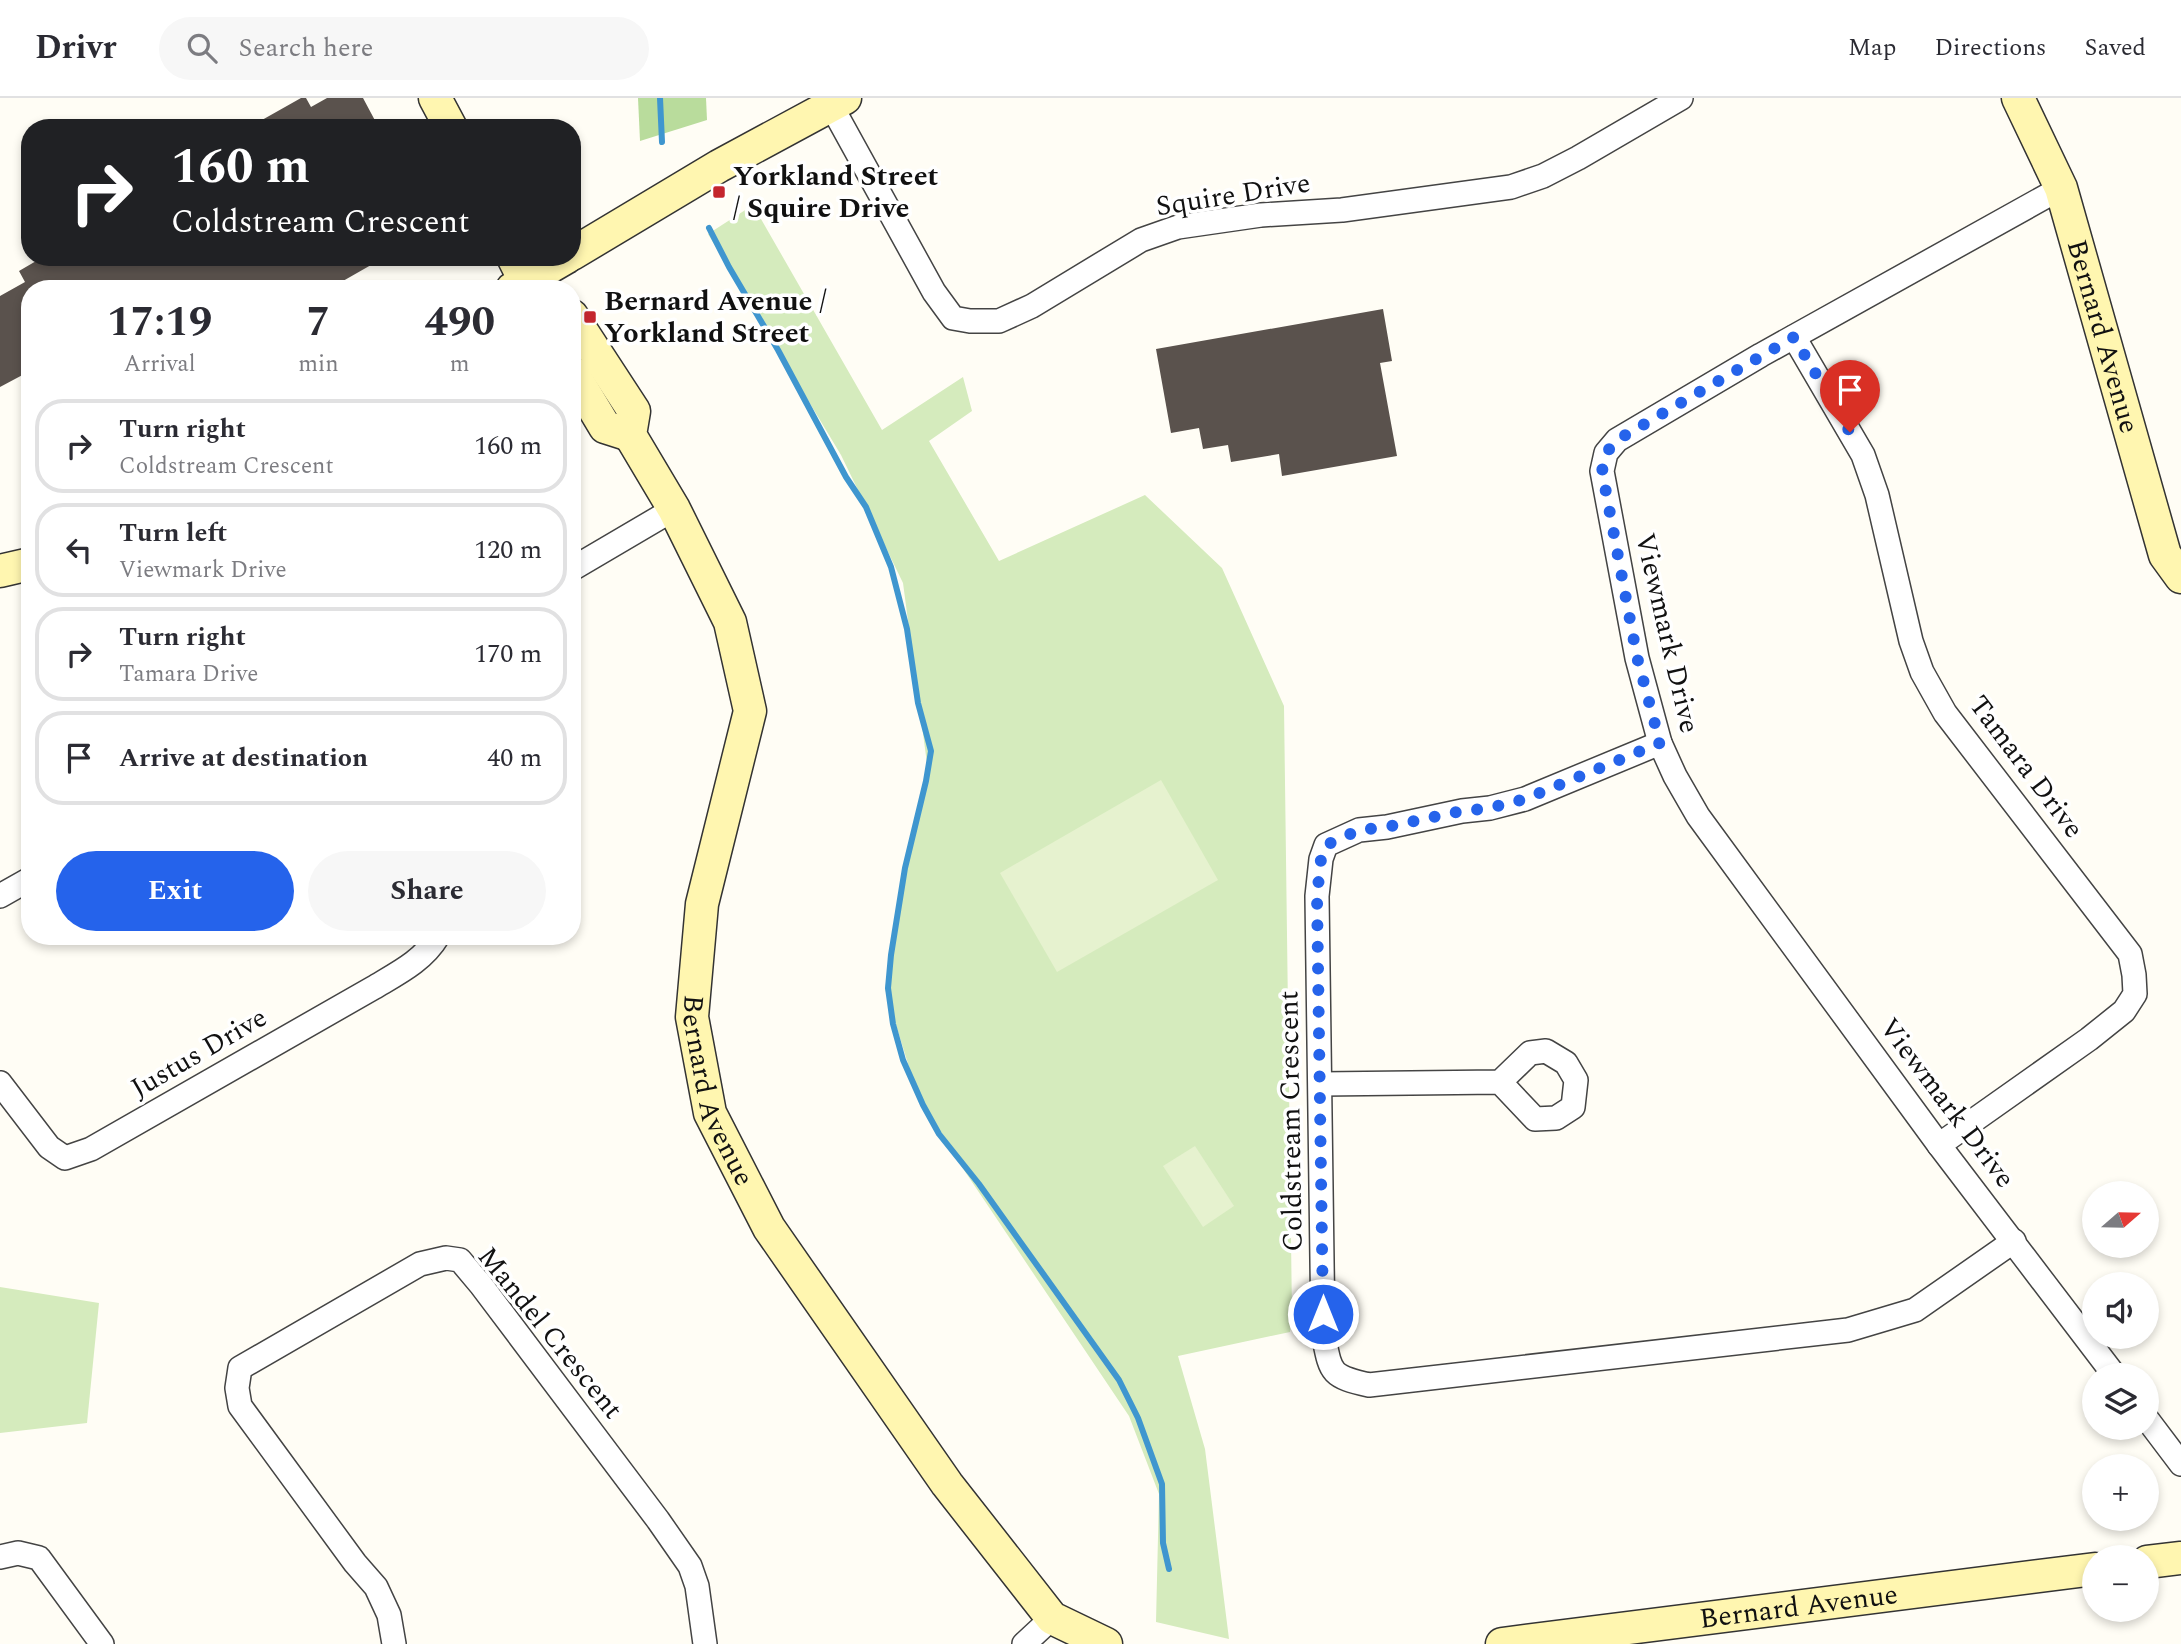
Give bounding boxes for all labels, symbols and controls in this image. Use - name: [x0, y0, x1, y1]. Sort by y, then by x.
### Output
- search box: [159, 17, 649, 80]
- text: Drivr: [35, 23, 117, 73]
- text: Search here: [239, 28, 373, 68]
- icon: search: [183, 29, 221, 67]
- text: Map: [1848, 30, 1896, 66]
- text: Directions: [1934, 30, 2046, 66]
- text: Saved: [2084, 30, 2146, 66]
- text: 160 m: [171, 130, 310, 205]
- icon: right: [56, 147, 147, 238]
- place label: Yorkland Street / Squire Drive: [733, 155, 939, 230]
- street label: Squire Drive: [1153, 162, 1313, 228]
- marker: Yorkland Street / Squire Drive: [711, 184, 727, 200]
- text: Coldstream Crescent: [171, 198, 470, 247]
- street label: Bernard Avenue: [2055, 235, 2151, 438]
- place label: Bernard Avenue / Yorkland Street: [604, 280, 826, 355]
- text: 17:19: [107, 291, 212, 354]
- text: 7: [307, 291, 330, 354]
- text: 490: [424, 291, 495, 354]
- marker: Bernard Avenue / Yorkland Street: [582, 309, 598, 325]
- text: Arrival: [124, 347, 195, 382]
- text: min: [298, 347, 339, 382]
- text: m: [450, 347, 470, 382]
- pin: [1820, 360, 1880, 432]
- icon: arrive: [1831, 371, 1869, 409]
- text: Turn right: [119, 409, 246, 449]
- text: 160 m: [474, 426, 542, 466]
- icon: right: [60, 427, 98, 465]
- text: Coldstream Crescent: [119, 449, 334, 484]
- text: Turn left: [119, 513, 227, 553]
- street label: Viewmark Drive: [1623, 529, 1711, 737]
- text: 120 m: [474, 530, 542, 570]
- icon: left: [60, 531, 98, 569]
- text: Viewmark Drive: [119, 553, 287, 588]
- text: Turn right: [119, 617, 246, 657]
- text: 170 m: [474, 634, 542, 674]
- icon: right: [60, 635, 98, 673]
- text: Tamara Drive: [119, 657, 258, 692]
- street label: Tamara Drive: [1958, 686, 2094, 848]
- text: Arrive at destination: [119, 738, 368, 778]
- text: 40 m: [487, 738, 542, 778]
- icon: arrive: [60, 739, 98, 777]
- button: Exit: [56, 851, 294, 931]
- button: Share: [308, 851, 546, 931]
- street label: Coldstream Crescent: [1267, 990, 1315, 1252]
- street label: Bernard Avenue: [670, 993, 765, 1194]
- street label: Justus Drive: [123, 997, 275, 1109]
- street label: Viewmark Drive: [1868, 1009, 2026, 1197]
- north arrow: [2082, 1181, 2160, 1258]
- map controls: [2082, 1181, 2159, 1622]
- street label: Mandel Crescent: [467, 1237, 633, 1429]
- button: sound: [2082, 1272, 2159, 1349]
- position arrow: [1286, 1277, 1360, 1351]
- button: layers: [2082, 1363, 2159, 1440]
- button: +: [2082, 1454, 2159, 1531]
- button: −: [2082, 1545, 2159, 1622]
- street label: Bernard Avenue: [1697, 1573, 1900, 1640]

